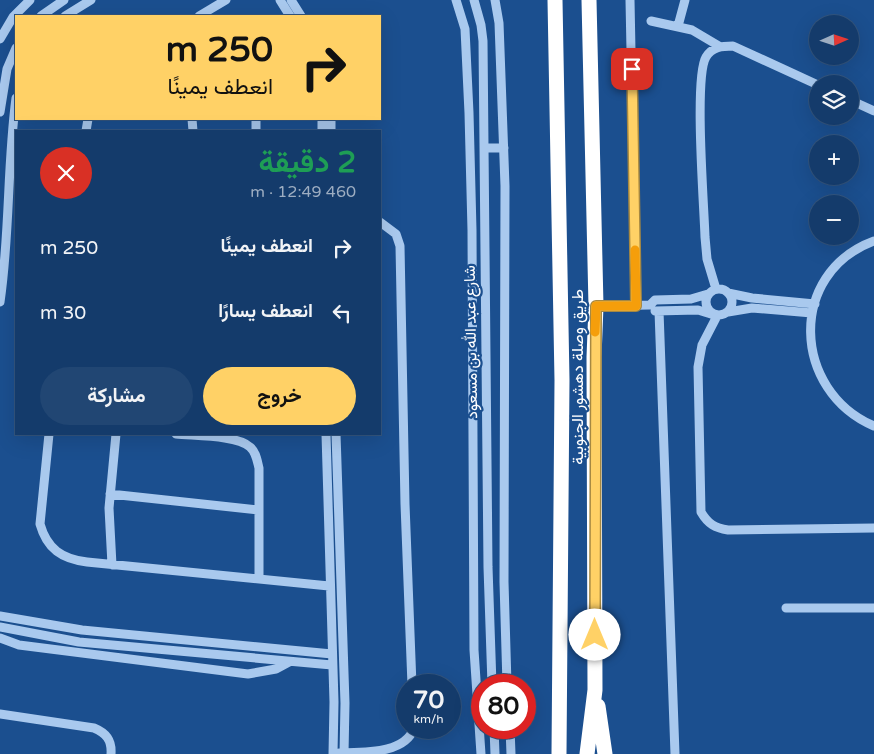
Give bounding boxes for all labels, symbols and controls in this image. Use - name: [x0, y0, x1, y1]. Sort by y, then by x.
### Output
- north arrow: [809, 15, 859, 65]
- map controls: [809, 15, 859, 245]
- text: 250 m: [166, 29, 273, 71]
- icon: right: [291, 35, 356, 100]
- pin: [611, 48, 653, 90]
- icon: arrive: [618, 55, 646, 83]
- text: انعطف يمينًا: [167, 74, 273, 100]
- button: layers: [809, 75, 859, 125]
- button: +: [809, 135, 859, 185]
- text: 2 دقيقة: [259, 144, 356, 181]
- button: close: [40, 147, 92, 199]
- text: 460 m · 12:49: [250, 182, 356, 202]
- button: −: [809, 195, 859, 245]
- icon: right: [328, 234, 356, 262]
- text: انعطف يمينًا: [220, 235, 313, 257]
- text: 250 m: [40, 237, 98, 259]
- street label: شارع عبد الله بن مسعود: [460, 265, 483, 419]
- street label: طريق وصلة دهشور الجنوبية: [568, 289, 588, 465]
- icon: left: [328, 299, 356, 327]
- text: انعطف يسارًا: [218, 300, 313, 322]
- text: 30 m: [40, 302, 86, 324]
- button: مشاركة: [40, 367, 193, 425]
- button: خروج: [203, 367, 356, 425]
- position arrow: [568, 608, 620, 660]
- speed limit sign: 80: [471, 674, 536, 739]
- text: 70: [413, 685, 444, 715]
- text: km/h: [413, 712, 444, 726]

